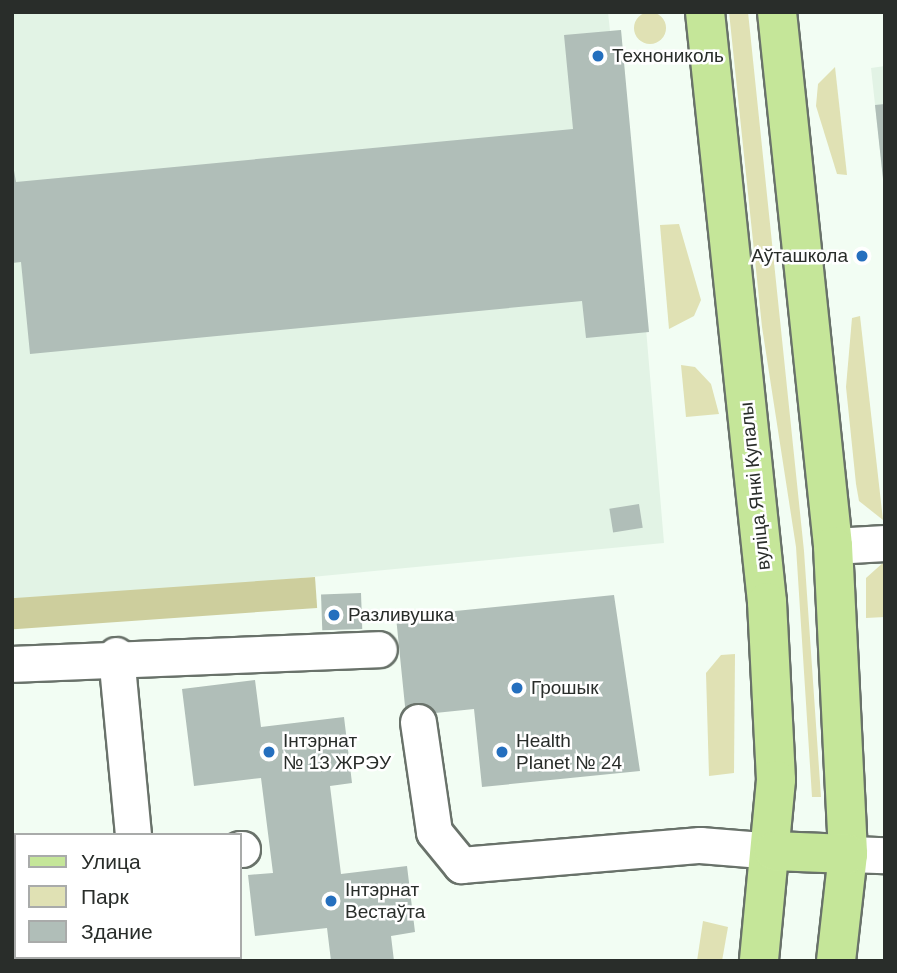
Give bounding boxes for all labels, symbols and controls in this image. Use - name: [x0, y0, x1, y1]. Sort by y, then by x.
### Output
- place label: Технониколь: [612, 45, 724, 67]
- marker: Технониколь: [590, 48, 606, 64]
- place label: Аўташкола: [751, 245, 848, 267]
- marker: Аўташкола: [854, 248, 870, 264]
- street label: вуліца Янкі Купалы: [735, 401, 775, 571]
- place label: Разливушка: [348, 604, 454, 626]
- marker: Разливушка: [326, 607, 342, 623]
- place label: Грошык: [531, 677, 599, 699]
- marker: Грошык: [509, 680, 525, 696]
- place label: Інтэрнат № 13 ЖРЭУ: [283, 730, 391, 774]
- place label: Health Planet № 24: [516, 730, 622, 774]
- marker: Інтэрнат № 13 ЖРЭУ: [261, 744, 277, 760]
- marker: Health Planet № 24: [494, 744, 510, 760]
- legend: [14, 833, 242, 959]
- text: Улица: [81, 850, 141, 873]
- place label: Інтэрнат Вестаўта: [345, 879, 425, 923]
- text: Парк: [81, 885, 129, 908]
- marker: Інтэрнат Вестаўта: [323, 893, 339, 909]
- text: Здание: [81, 920, 153, 943]

